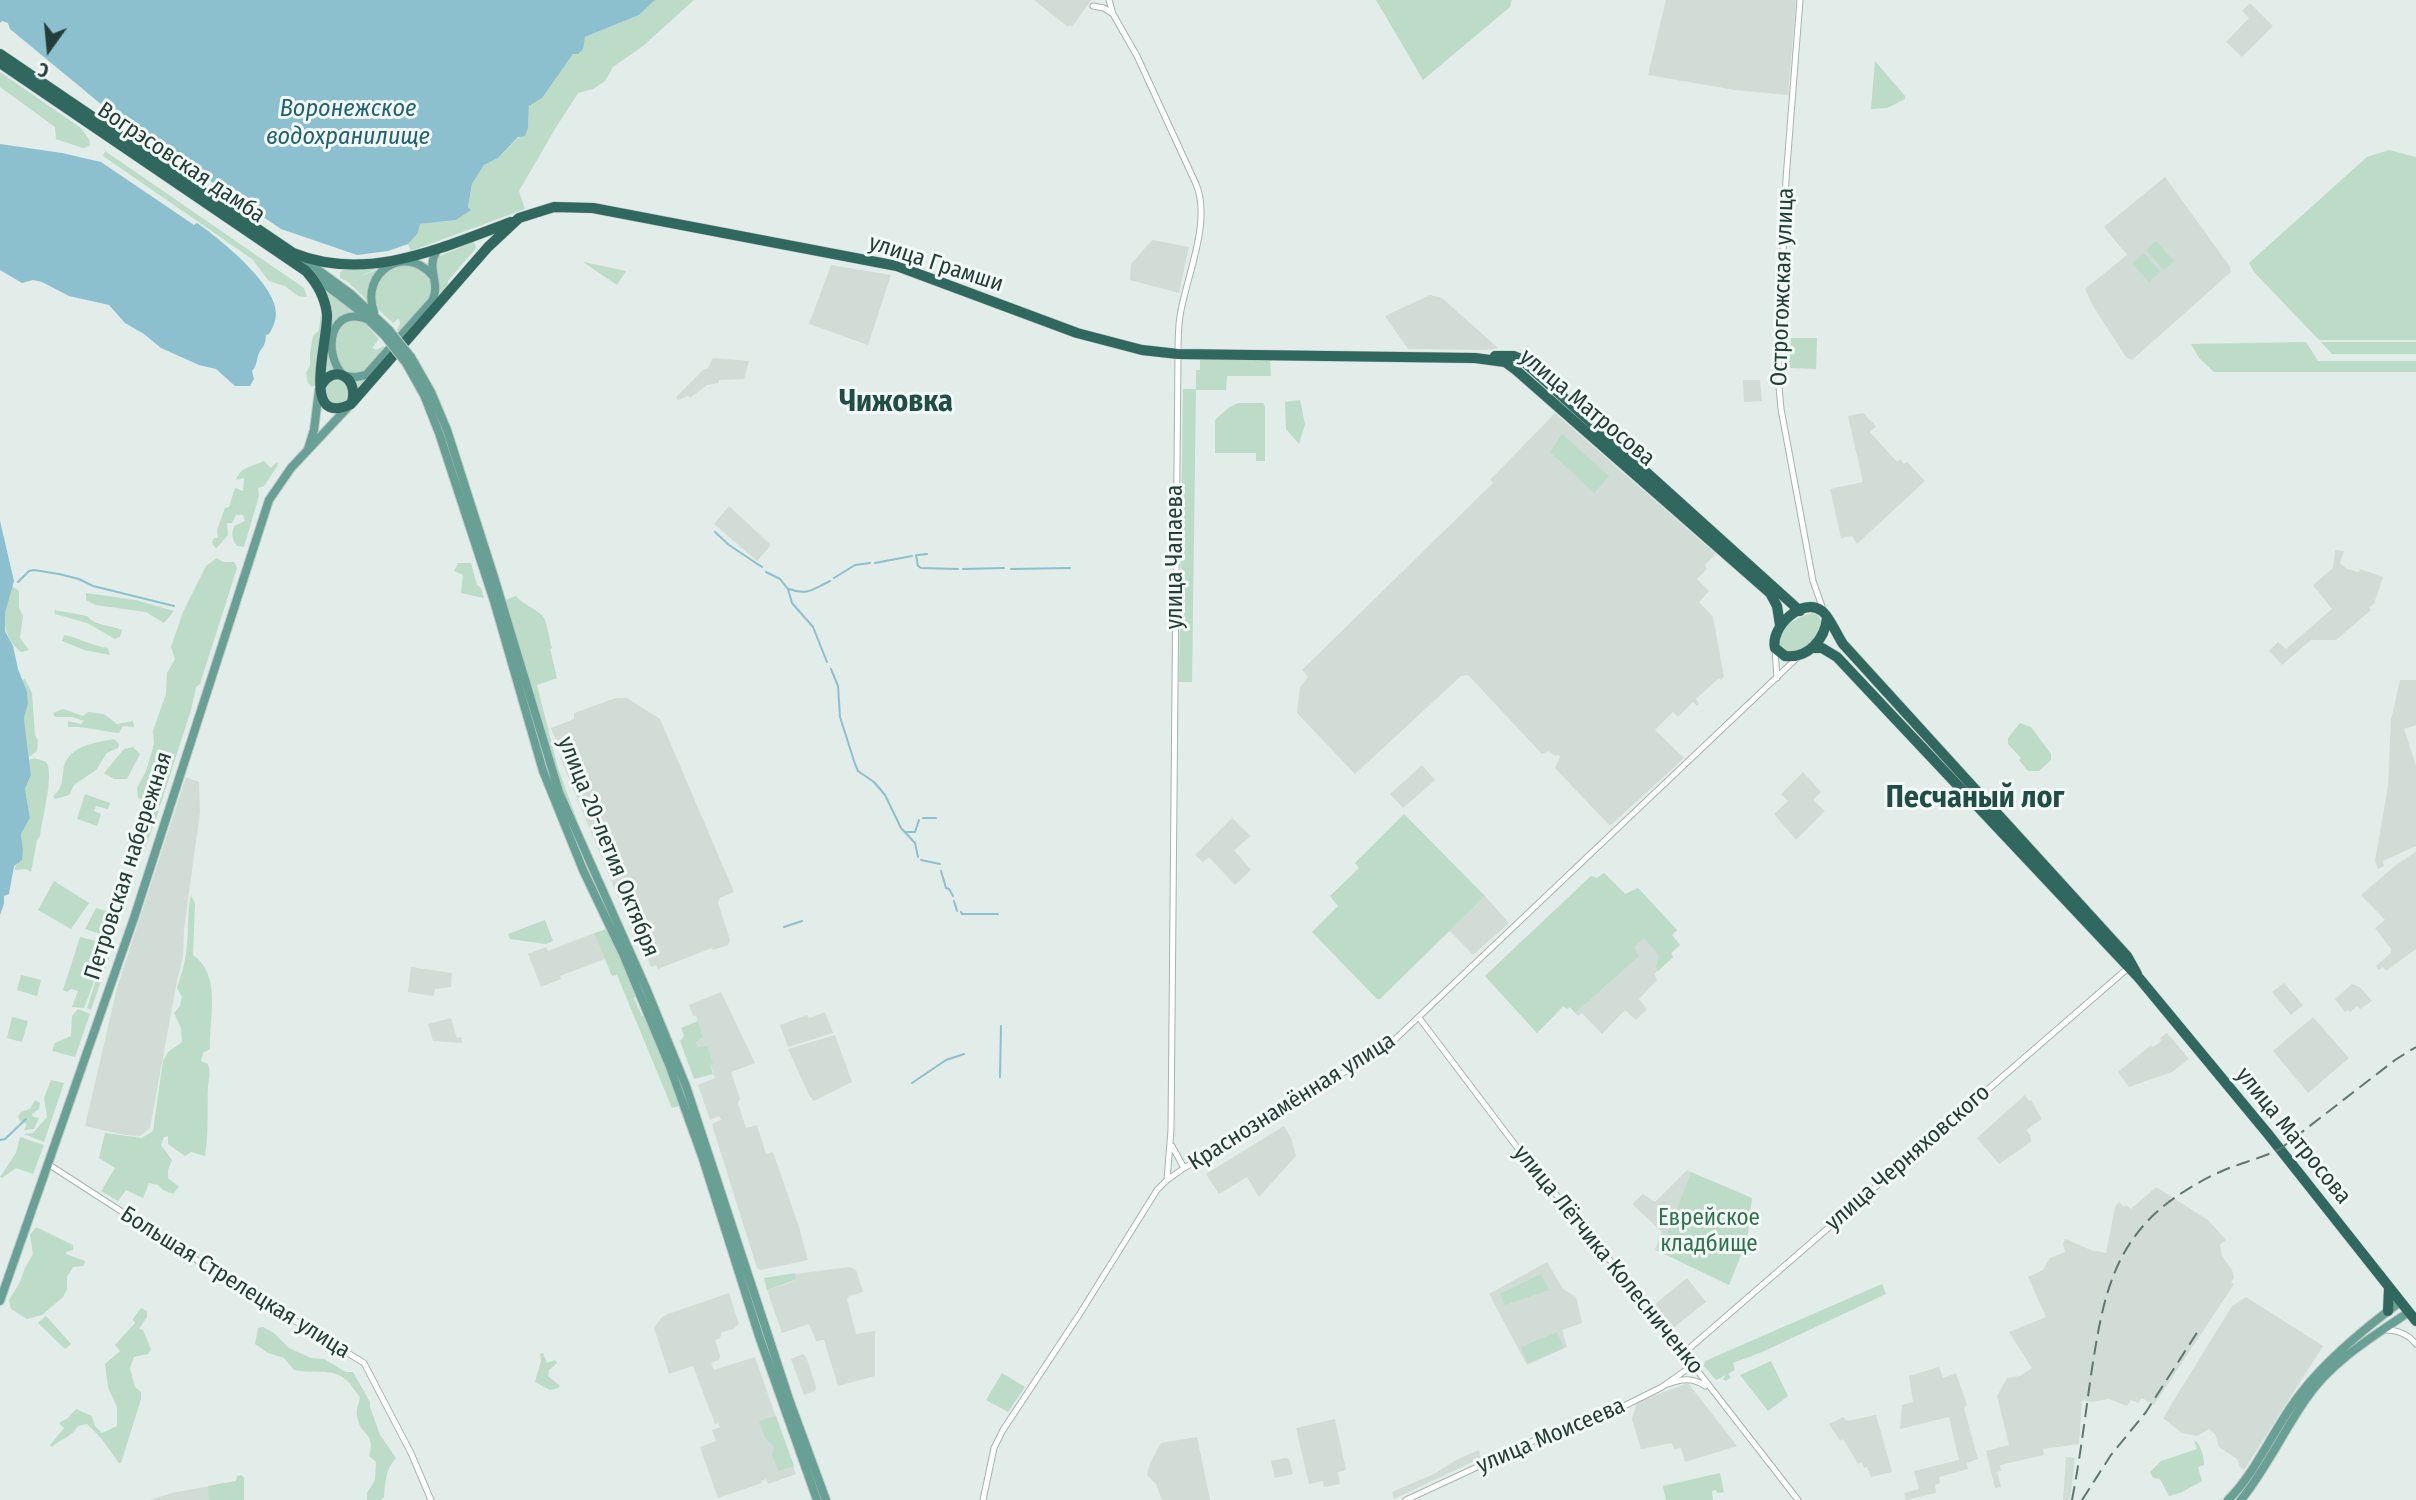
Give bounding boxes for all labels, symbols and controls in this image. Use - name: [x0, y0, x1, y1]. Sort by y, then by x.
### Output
- north arrow: [14, 14, 84, 84]
- text: С: [36, 57, 51, 82]
- water label: Воронежское водохранилище: [266, 95, 430, 151]
- street label: Вогрэсовская дамба: [92, 97, 270, 229]
- street label: Острогожская улица: [1766, 187, 1800, 387]
- street label: улица Грамши: [865, 229, 1007, 299]
- street label: улица Матросова: [1514, 343, 1660, 473]
- district label: Чижовка: [839, 385, 953, 421]
- street label: улица Чапаева: [1162, 485, 1190, 629]
- street label: улица 20-летия Октября: [551, 733, 665, 961]
- street label: Петровская набережная: [79, 749, 179, 983]
- district label: Песчаный лог: [1886, 781, 2064, 817]
- street label: Краснознамённая улица: [1184, 1027, 1400, 1177]
- street label: улица Матросова: [2229, 1062, 2357, 1210]
- street label: улица Черняховского: [1820, 1079, 1996, 1237]
- street label: улица Лётчика Колесниченко: [1507, 1140, 1709, 1380]
- street label: Большая Стрелецкая улица: [115, 1201, 355, 1365]
- park label: Еврейское кладбище: [1658, 1205, 1760, 1259]
- street label: улица Моисеева: [1473, 1392, 1629, 1480]

